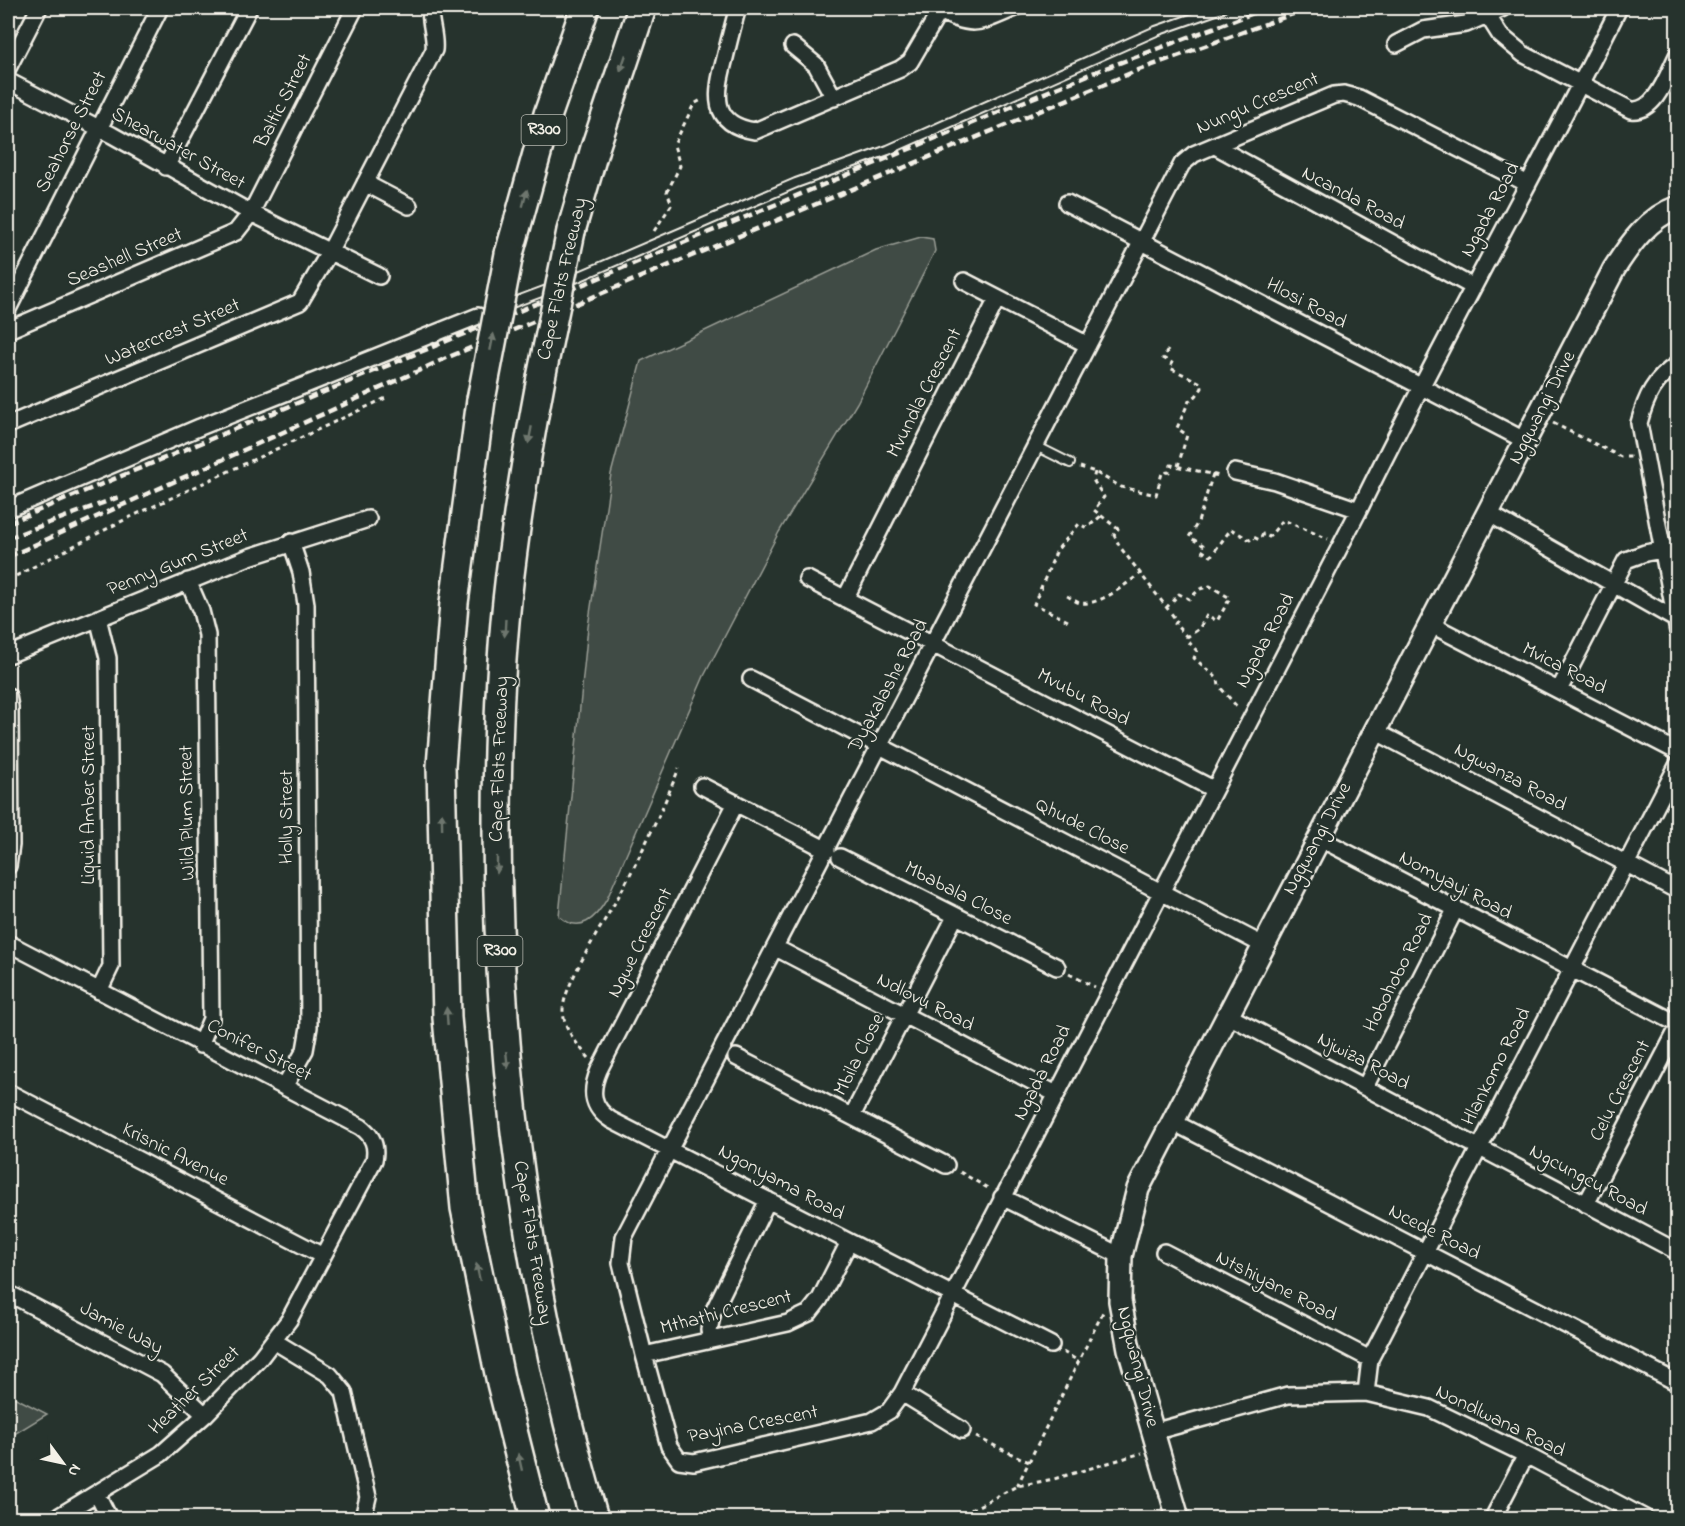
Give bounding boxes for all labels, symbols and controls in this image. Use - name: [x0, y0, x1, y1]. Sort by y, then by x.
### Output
- street label: Baltic Street: [247, 49, 320, 154]
- one-way arrow: [617, 54, 627, 72]
- street label: Nungu Crescent: [1192, 65, 1325, 144]
- street label: Seahorse Street: [29, 66, 115, 198]
- street label: Shearwater Street: [106, 100, 251, 198]
- road number: R300: [522, 115, 566, 145]
- street label: Ngada Road: [1454, 157, 1529, 263]
- street label: Ncanda Road: [1296, 160, 1410, 238]
- one-way arrow: [520, 188, 530, 207]
- street label: Cape Flats Freeway: [530, 195, 596, 363]
- street label: Seashell Street: [63, 220, 188, 295]
- street label: Hlosi Road: [1260, 271, 1352, 337]
- street label: Watercrest Street: [101, 291, 245, 375]
- street label: Mvundla Crescent: [880, 323, 970, 463]
- one-way arrow: [488, 333, 497, 352]
- street label: Ngqwangi Drive: [1502, 346, 1585, 470]
- one-way arrow: [525, 426, 534, 445]
- street label: Penny Gum Street: [103, 521, 253, 605]
- street label: Ngada Road: [1229, 588, 1304, 694]
- street label: Dyakalashe Road: [841, 614, 936, 759]
- one-way arrow: [500, 619, 510, 638]
- street label: Mvica Road: [1517, 635, 1611, 703]
- street label: Mvubu Road: [1031, 661, 1135, 735]
- street label: Cape Flats Freeway: [483, 675, 517, 843]
- street label: Liquid Amber Street: [75, 725, 104, 885]
- street label: Ngwanza Road: [1448, 736, 1572, 821]
- street label: Wild Plum Street: [172, 745, 204, 881]
- street label: Holly Street: [273, 769, 302, 864]
- street label: Ngqwangi Drive: [1276, 777, 1361, 901]
- street label: Qhude Close: [1030, 791, 1134, 863]
- one-way arrow: [437, 812, 446, 831]
- street label: Nomyayi Road: [1393, 844, 1517, 928]
- street label: Mbabala Close: [899, 854, 1017, 934]
- one-way arrow: [492, 856, 502, 875]
- street label: Ngwe Crescent: [601, 883, 682, 1004]
- street label: Hobohobo Road: [1356, 908, 1442, 1038]
- road number: R300: [478, 936, 522, 966]
- street label: Ndlovu Road: [871, 966, 979, 1040]
- street label: Hlankomo Road: [1455, 1003, 1539, 1131]
- one-way arrow: [443, 1006, 452, 1025]
- street label: Mbila Close: [827, 1009, 893, 1101]
- street label: Conifer Street: [201, 1012, 317, 1090]
- street label: Ngada Road: [1007, 1020, 1080, 1126]
- street label: Njwiza Road: [1312, 1025, 1414, 1099]
- street label: Celu Crescent: [1583, 1035, 1659, 1147]
- one-way arrow: [502, 1050, 512, 1069]
- street label: Krisnic Avenue: [116, 1116, 234, 1194]
- street label: Ngonyama Road: [712, 1137, 849, 1229]
- street label: Ngcungcu Road: [1523, 1138, 1652, 1225]
- street label: Cape Flats Freeway: [505, 1159, 559, 1327]
- street label: Ncede Road: [1383, 1197, 1485, 1269]
- street label: Ntshiyane Road: [1210, 1244, 1342, 1330]
- one-way arrow: [473, 1262, 482, 1281]
- street label: Mthathi Crescent: [657, 1283, 795, 1343]
- street label: Jamie Way: [74, 1295, 168, 1363]
- street label: Ngqwangi Drive: [1107, 1303, 1166, 1431]
- street label: Heather Street: [142, 1339, 248, 1442]
- street label: Nondlwana Road: [1430, 1378, 1570, 1466]
- street label: Payina Crescent: [685, 1398, 821, 1452]
- north arrow: [33, 1433, 93, 1493]
- one-way arrow: [514, 1453, 524, 1471]
- text: N: [61, 1459, 87, 1481]

